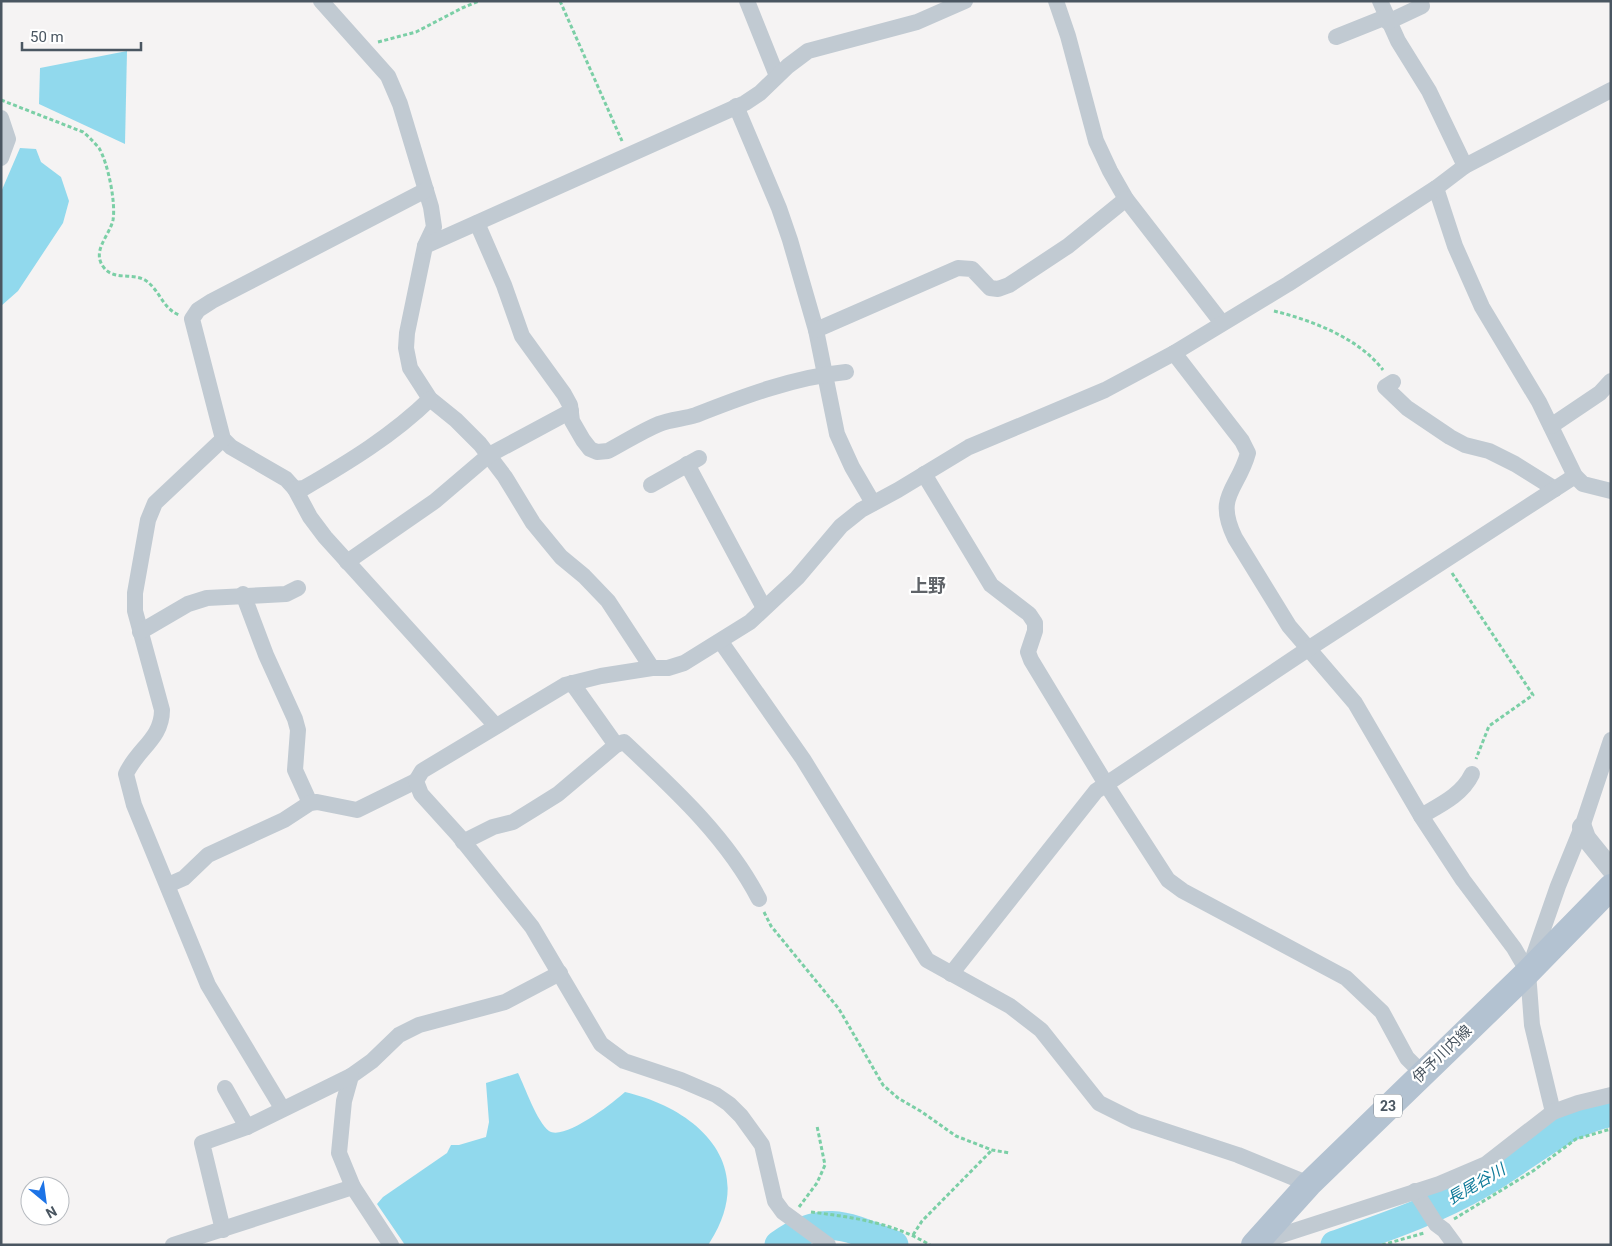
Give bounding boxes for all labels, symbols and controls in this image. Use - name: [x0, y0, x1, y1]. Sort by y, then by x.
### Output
- scale bar: [22, 20, 141, 52]
- text: 50 m: [30, 28, 64, 46]
- district label: 上野: [910, 575, 946, 596]
- street label: 伊予川内線: [1409, 1021, 1475, 1087]
- road number: 23: [1374, 1094, 1402, 1118]
- water label: 長尾谷川: [1444, 1159, 1510, 1208]
- north arrow: [20, 1176, 70, 1226]
- text: N: [43, 1203, 60, 1222]

